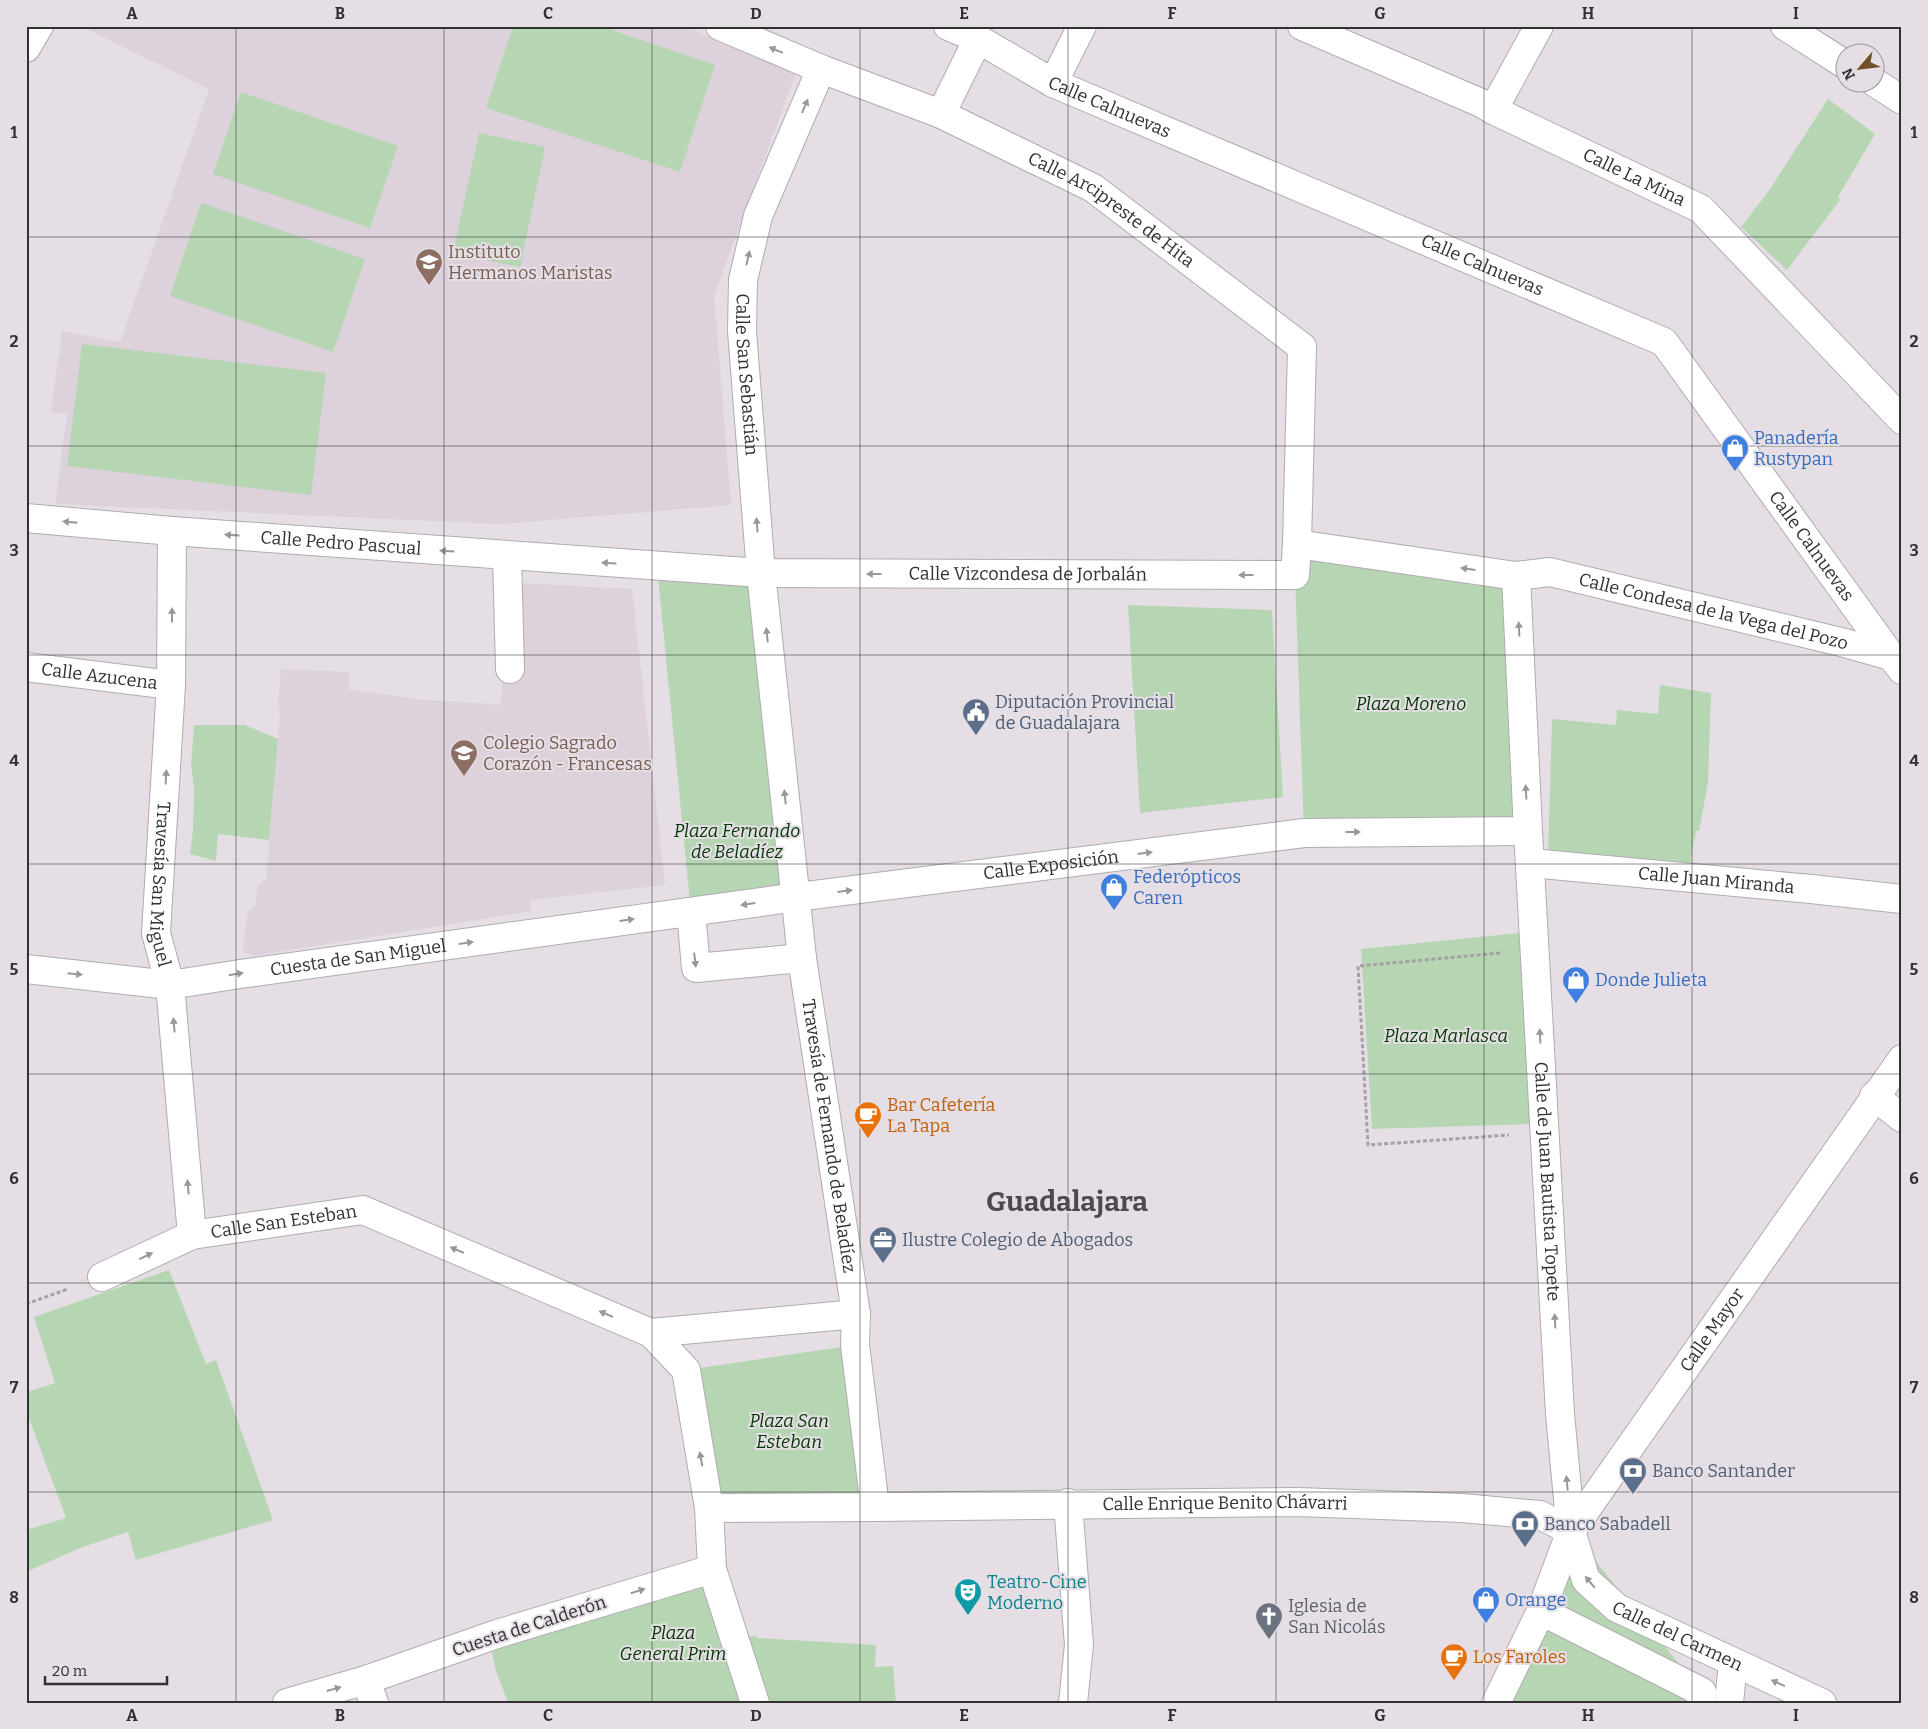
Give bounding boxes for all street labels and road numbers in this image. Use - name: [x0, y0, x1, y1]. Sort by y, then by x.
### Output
- street label: Calle Calnuevas: [1045, 71, 1174, 143]
- street label: Calle La Mina: [1579, 143, 1689, 211]
- street label: Calle Arcipreste de Hita: [1024, 147, 1199, 272]
- street label: Calle Calnuevas: [1418, 229, 1547, 301]
- street label: Calle San Sebastián: [731, 293, 763, 457]
- street label: Calle Calnuevas: [1764, 486, 1859, 606]
- street label: Calle Pedro Pascual: [260, 526, 422, 560]
- street label: Calle Vizcondesa de Jorbalán: [909, 563, 1148, 585]
- street label: Calle Condesa de la Vega del Pozo: [1576, 568, 1851, 655]
- street label: Calle Azucena: [40, 658, 159, 694]
- street label: Travesía San Miguel: [145, 801, 176, 969]
- street label: Calle Exposición: [982, 845, 1121, 884]
- street label: Calle Juan Miranda: [1637, 862, 1796, 898]
- street label: Cuesta de San Miguel: [269, 935, 448, 981]
- street label: Travesía de Fernando de Beladíez: [797, 998, 861, 1274]
- street label: Calle de Juan Bautista Topete: [1530, 1061, 1565, 1302]
- street label: Calle San Esteban: [209, 1200, 359, 1243]
- street label: Calle Mayor: [1675, 1284, 1749, 1376]
- street label: Calle Enrique Benito Chávarri: [1102, 1491, 1348, 1515]
- street label: Cuesta de Calderón: [449, 1591, 609, 1661]
- street label: Calle del Carmen: [1609, 1596, 1747, 1676]

